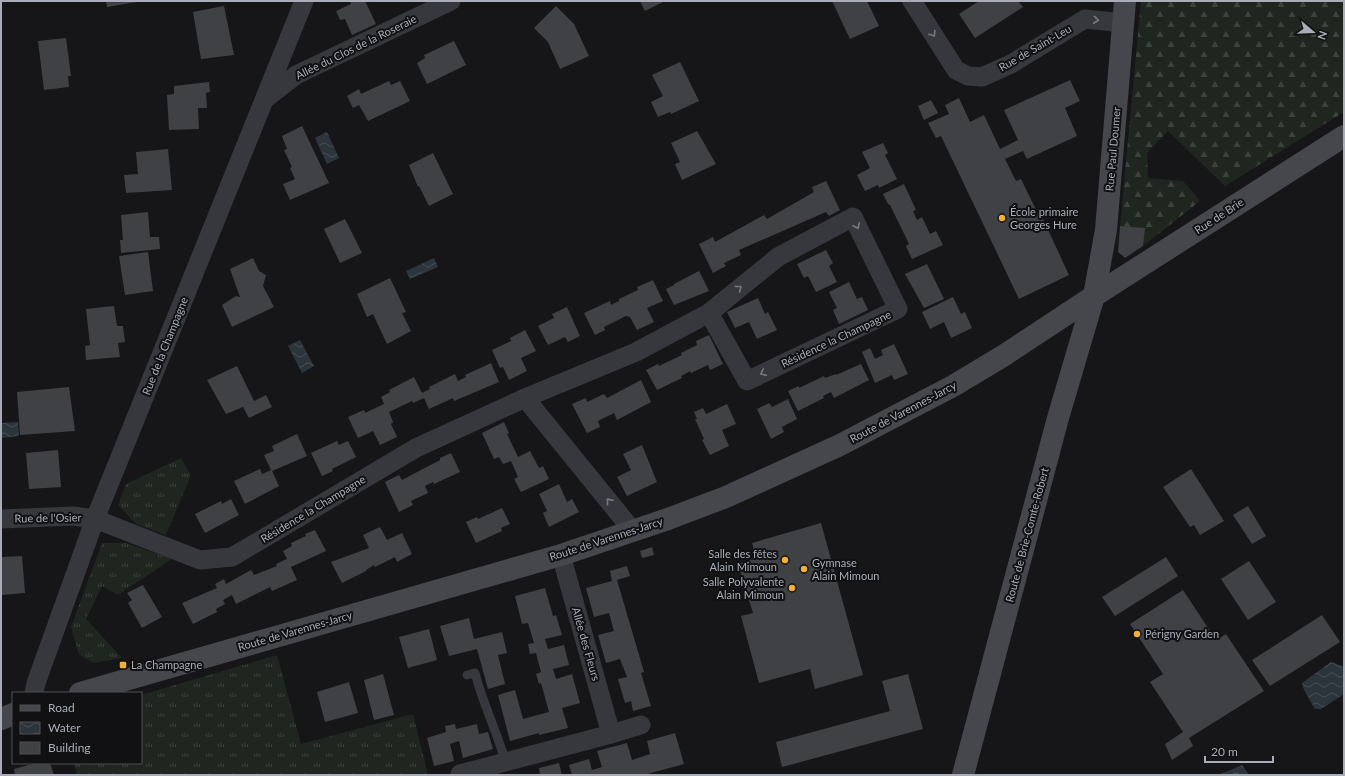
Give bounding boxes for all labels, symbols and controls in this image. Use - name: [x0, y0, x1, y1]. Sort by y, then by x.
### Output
- street label: Allée du Clos de la Roseraie: [293, 12, 418, 81]
- north arrow: [1293, 12, 1333, 52]
- one-way arrow: [1093, 15, 1099, 24]
- street label: Rue de Saint-Leu: [996, 22, 1073, 74]
- text: N: [1315, 29, 1330, 42]
- one-way arrow: [928, 30, 936, 37]
- street label: Rue Paul Doumer: [1102, 106, 1123, 192]
- street label: Rue de Brie: [1192, 195, 1246, 236]
- place label: École primaire Georges Hure: [1010, 205, 1078, 231]
- marker: École primaire Georges Hure: [997, 213, 1007, 223]
- one-way arrow: [852, 221, 860, 229]
- one-way arrow: [735, 286, 742, 293]
- street label: Rue de la Champagne: [139, 295, 190, 397]
- street label: Résidence la Champagne: [779, 307, 893, 370]
- one-way arrow: [760, 368, 768, 376]
- street label: Route de Varennes-Jarcy: [847, 378, 958, 445]
- street label: Route de Brie-Comte-Robert: [1002, 466, 1051, 604]
- street label: Résidence la Champagne: [258, 472, 368, 545]
- one-way arrow: [606, 498, 613, 505]
- street label: Rue de l'Osier: [14, 510, 82, 525]
- street label: Route de Varennes-Jarcy: [548, 514, 664, 563]
- place label: Salle des fêtes Alain Mimoun: [708, 547, 777, 573]
- marker: Salle des fêtes Alain Mimoun: [780, 555, 790, 565]
- place label: Gymnase Alain Mimoun: [812, 556, 879, 582]
- marker: Gymnase Alain Mimoun: [799, 564, 809, 574]
- place label: Salle Polyvalente Alain Mimoun: [703, 575, 784, 601]
- marker: Salle Polyvalente Alain Mimoun: [787, 583, 797, 593]
- street label: Allée des Fleurs: [570, 606, 603, 682]
- street label: Route de Varennes-Jarcy: [236, 608, 354, 653]
- place label: Périgny Garden: [1145, 627, 1219, 640]
- marker: Périgny Garden: [1132, 629, 1142, 639]
- place label: La Champagne: [131, 658, 202, 671]
- marker: La Champagne: [118, 660, 128, 670]
- legend: [12, 692, 142, 764]
- text: Road: [48, 700, 75, 715]
- text: Water: [48, 720, 81, 735]
- scale bar: [1205, 738, 1273, 764]
- text: Building: [48, 740, 91, 755]
- text: 20 m: [1211, 744, 1238, 759]

